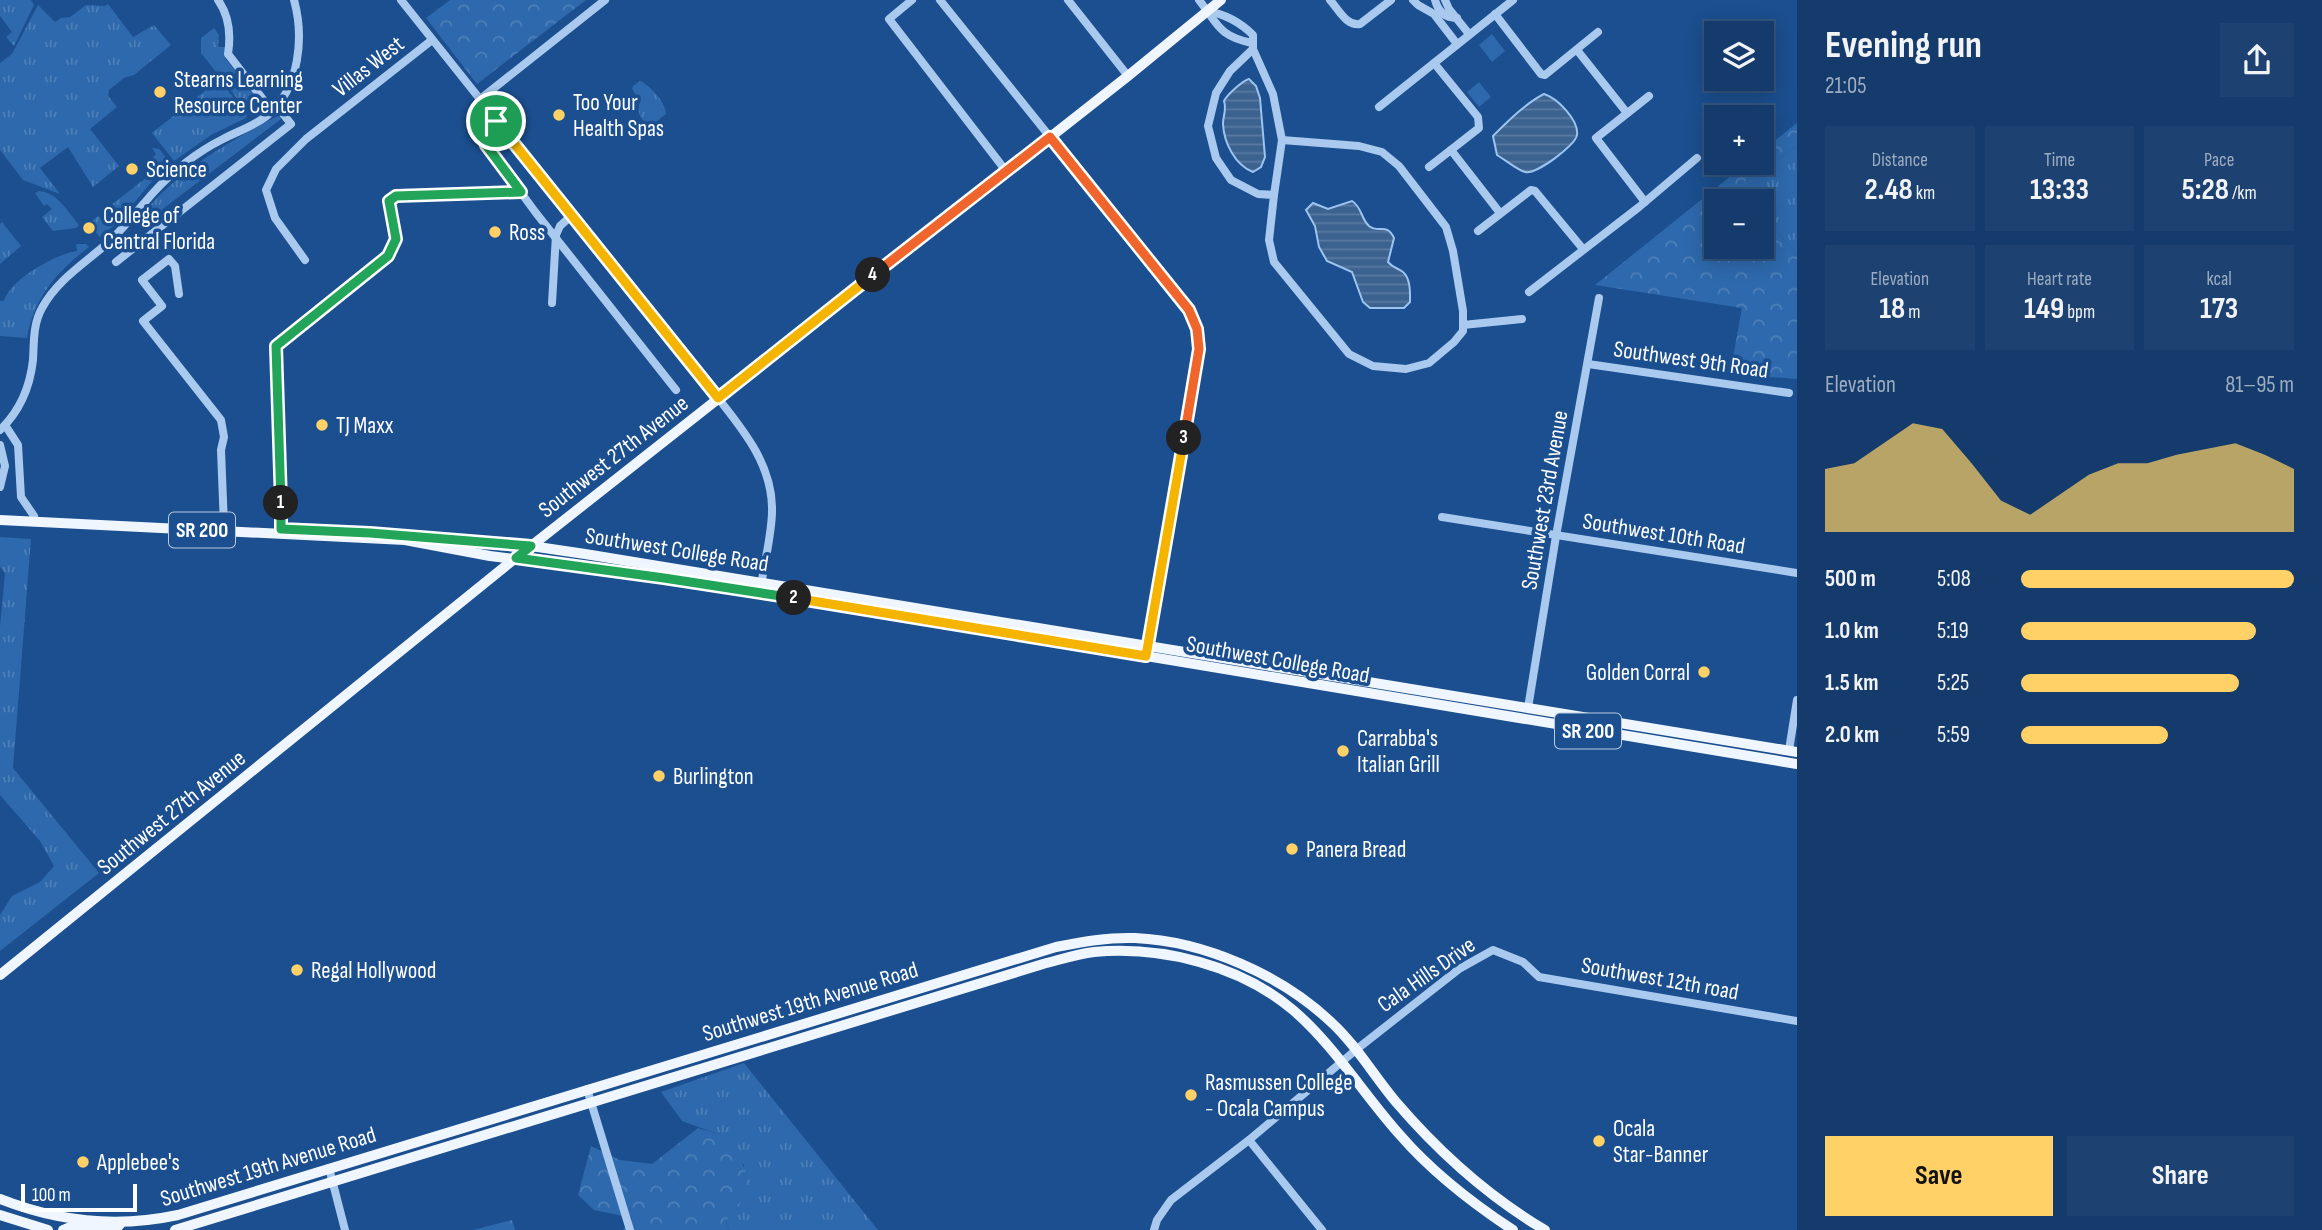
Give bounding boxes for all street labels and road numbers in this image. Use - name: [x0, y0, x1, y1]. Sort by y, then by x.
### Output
- street label: Villas West: [327, 30, 410, 103]
- street label: Southwest 9th Road: [1612, 335, 1770, 385]
- street label: Southwest 27th Avenue: [533, 390, 694, 524]
- street label: Southwest 23rd Avenue: [1515, 408, 1575, 592]
- street label: Southwest 10th Road: [1581, 507, 1747, 561]
- road number: SR 200: [169, 512, 235, 548]
- street label: Southwest College Road: [583, 522, 771, 578]
- street label: Southwest College Road: [1184, 630, 1372, 690]
- road number: SR 200: [1555, 714, 1621, 748]
- street label: Southwest 27th Avenue: [92, 744, 251, 881]
- street label: Cala Hills Drive: [1372, 931, 1481, 1019]
- street label: Southwest 12th road: [1579, 951, 1741, 1007]
- street label: Southwest 19th Avenue Road: [699, 956, 921, 1048]
- street label: Southwest 19th Avenue Road: [157, 1121, 379, 1213]

